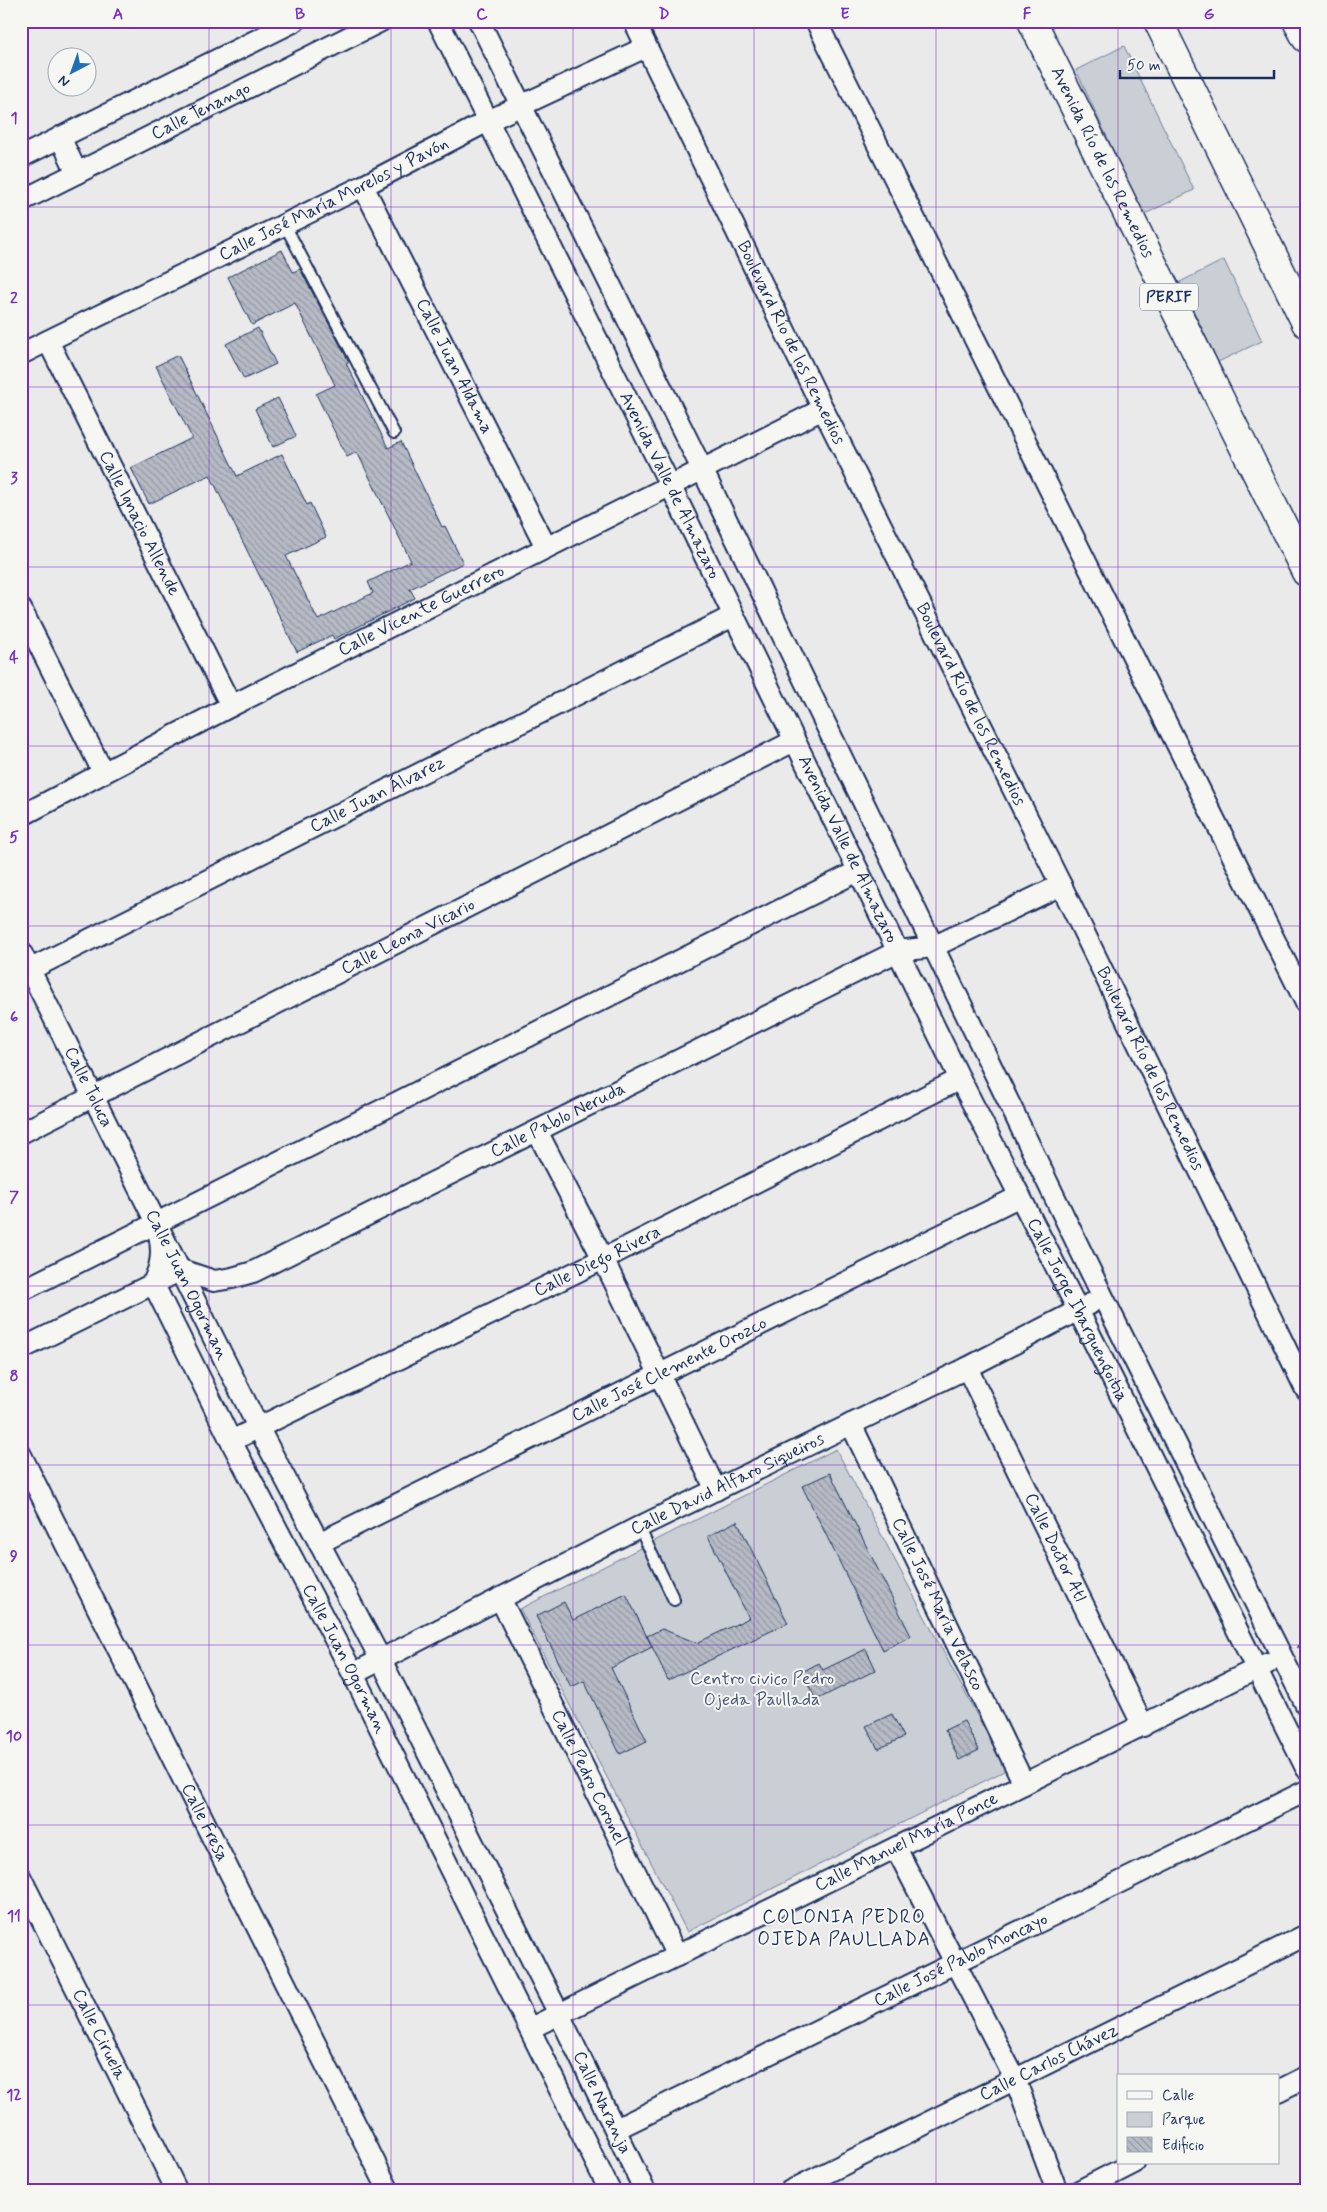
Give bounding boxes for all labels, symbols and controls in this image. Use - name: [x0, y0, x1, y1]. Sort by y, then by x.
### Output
- text: A: [113, 4, 123, 25]
- text: B: [295, 4, 305, 25]
- text: C: [476, 4, 488, 25]
- text: D: [658, 4, 670, 25]
- text: E: [840, 4, 850, 25]
- text: F: [1023, 4, 1032, 25]
- text: G: [1204, 4, 1215, 25]
- north arrow: [48, 48, 98, 98]
- scale bar: [1120, 48, 1273, 80]
- text: 50 m: [1127, 56, 1161, 76]
- street label: Avenida Río de los Remedios: [1045, 63, 1160, 262]
- text: N: [55, 71, 74, 91]
- street label: Calle Tenango: [147, 76, 254, 146]
- text: 1: [10, 108, 18, 129]
- street label: Calle José María Morelos y Pavón: [215, 132, 453, 267]
- street label: Boulevard Río de los Remedios: [731, 237, 851, 449]
- road number: PERIF: [1140, 284, 1198, 310]
- text: 2: [10, 288, 18, 309]
- street label: Calle Juan Aldama: [410, 294, 499, 438]
- street label: Avenida Valle de Almazaro: [613, 388, 726, 583]
- street label: Calle Ignacio Allende: [93, 447, 186, 600]
- text: 3: [10, 468, 18, 489]
- street label: Calle Vicente Guerrero: [334, 559, 508, 662]
- street label: Boulevard Río de los Remedios: [910, 599, 1032, 810]
- text: 4: [9, 647, 19, 668]
- street label: Calle Juan Álvarez: [306, 751, 449, 839]
- street label: Avenida Valle de Almazaro: [792, 751, 904, 947]
- text: 5: [9, 827, 19, 848]
- street label: Calle Leona Vicario: [337, 893, 479, 981]
- street label: Boulevard Río de los Remedios: [1090, 963, 1210, 1175]
- text: 6: [10, 1007, 18, 1028]
- street label: Calle Toluca: [58, 1043, 119, 1132]
- street label: Calle Pablo Neruda: [487, 1077, 629, 1164]
- text: 7: [9, 1187, 19, 1208]
- street label: Calle Juan Ogorman: [140, 1206, 235, 1364]
- street label: Calle Jorge Ibarguengoitia: [1021, 1214, 1134, 1406]
- street label: Calle Diego Rivera: [530, 1220, 665, 1303]
- street label: Calle José Clemente Orozco: [568, 1311, 771, 1428]
- text: 8: [9, 1366, 19, 1387]
- street label: Calle David Alfaro Siqueiros: [626, 1427, 829, 1541]
- street label: Calle Doctor Atl: [1018, 1489, 1092, 1606]
- street label: Calle José María Velasco: [886, 1514, 989, 1695]
- text: 9: [10, 1546, 18, 1567]
- street label: Calle Juan Ogorman: [296, 1580, 393, 1737]
- park label: Centro civico Pedro Ojeda Paullada: [690, 1667, 834, 1712]
- street label: Calle Pedro Coronel: [545, 1706, 632, 1849]
- text: 10: [6, 1726, 22, 1747]
- street label: Calle Fresa: [175, 1780, 234, 1866]
- street label: Calle Manuel María Ponce: [811, 1786, 1002, 1898]
- district label: COLONIA PEDRO OJEDA PAULLADA: [757, 1905, 931, 1952]
- text: 11: [7, 1906, 21, 1927]
- street label: Calle José Pablo Moncayo: [870, 1907, 1052, 2013]
- street label: Calle Ciruela: [66, 1985, 132, 2084]
- street label: Calle Carlos Chávez: [976, 2018, 1122, 2107]
- street label: Calle Naranja: [567, 2047, 637, 2158]
- legend: [1117, 2074, 1280, 2164]
- text: 12: [6, 2085, 22, 2106]
- text: Calle: [1162, 2086, 1194, 2106]
- text: Parque: [1162, 2110, 1205, 2130]
- text: Edificio: [1162, 2136, 1204, 2156]

